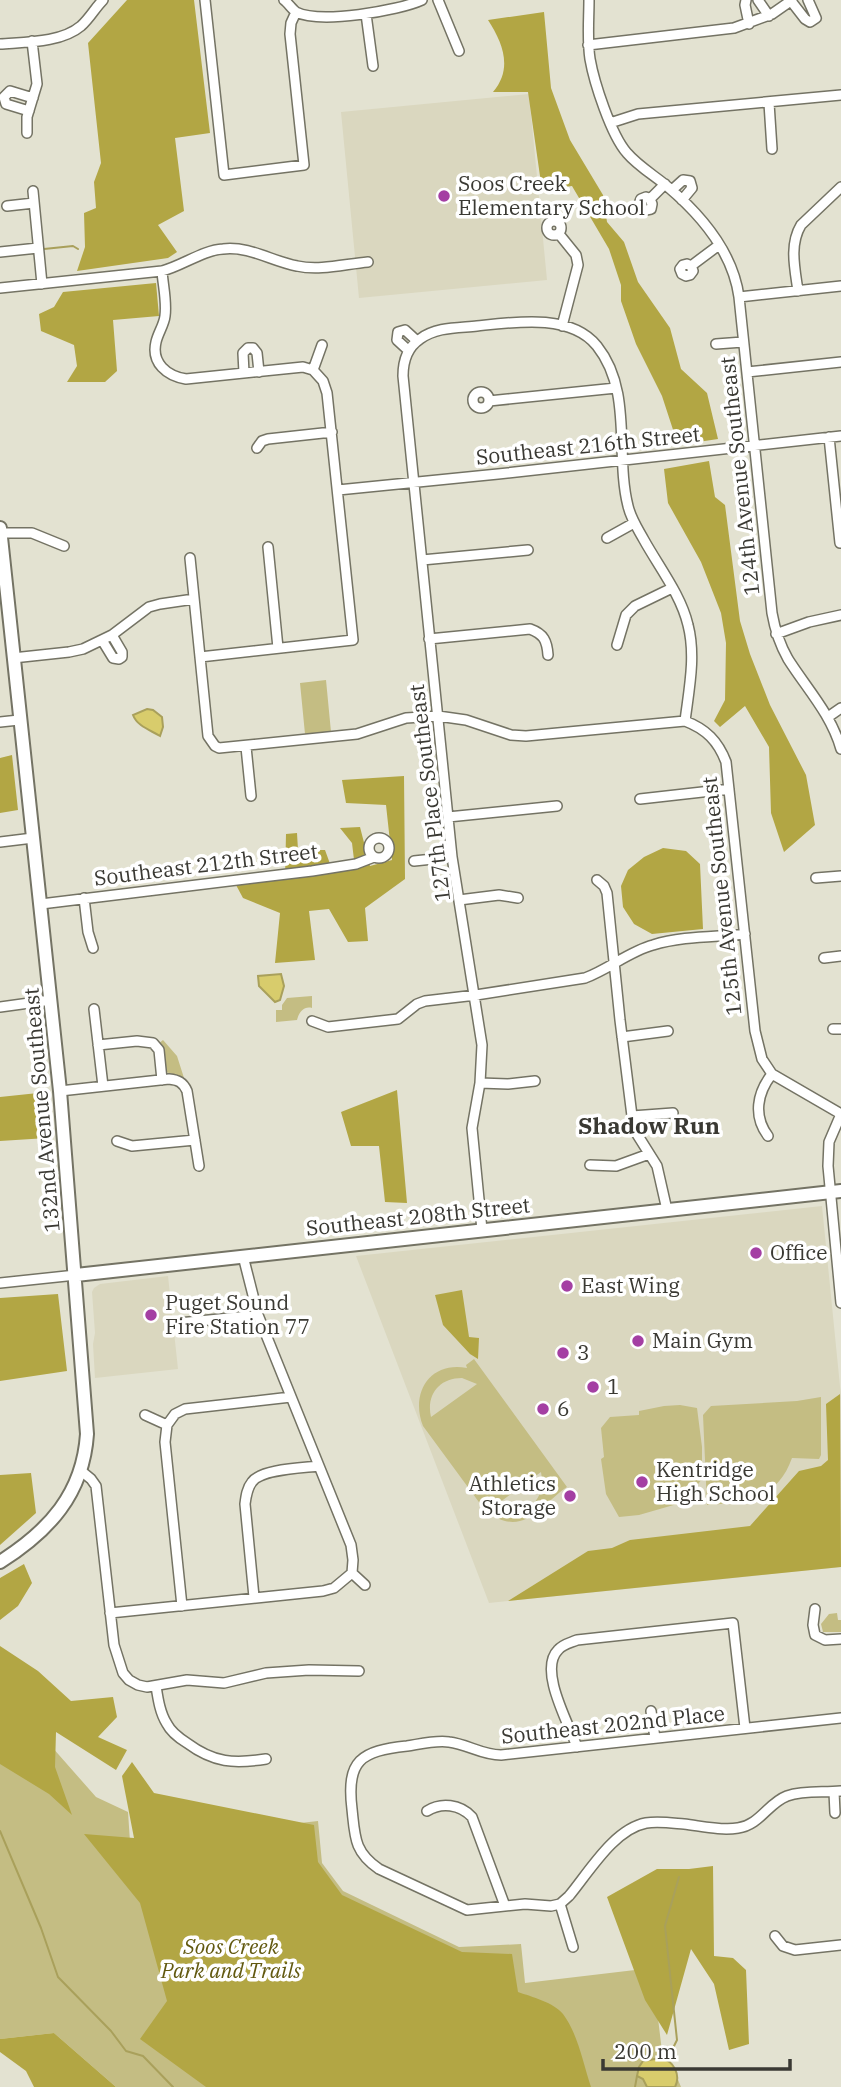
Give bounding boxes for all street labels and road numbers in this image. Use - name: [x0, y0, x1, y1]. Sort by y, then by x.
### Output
- street label: 124th Avenue Southeast: [713, 355, 765, 597]
- street label: Southeast 216th Street: [474, 419, 701, 471]
- street label: 127th Place Southeast: [402, 683, 456, 904]
- street label: 125th Avenue Southeast: [695, 775, 747, 1017]
- street label: Southeast 212th Street: [92, 836, 319, 892]
- street label: 132nd Avenue Southeast: [16, 986, 66, 1234]
- street label: Southeast 208th Street: [304, 1190, 531, 1242]
- street label: Southeast 202nd Place: [500, 1698, 726, 1750]

